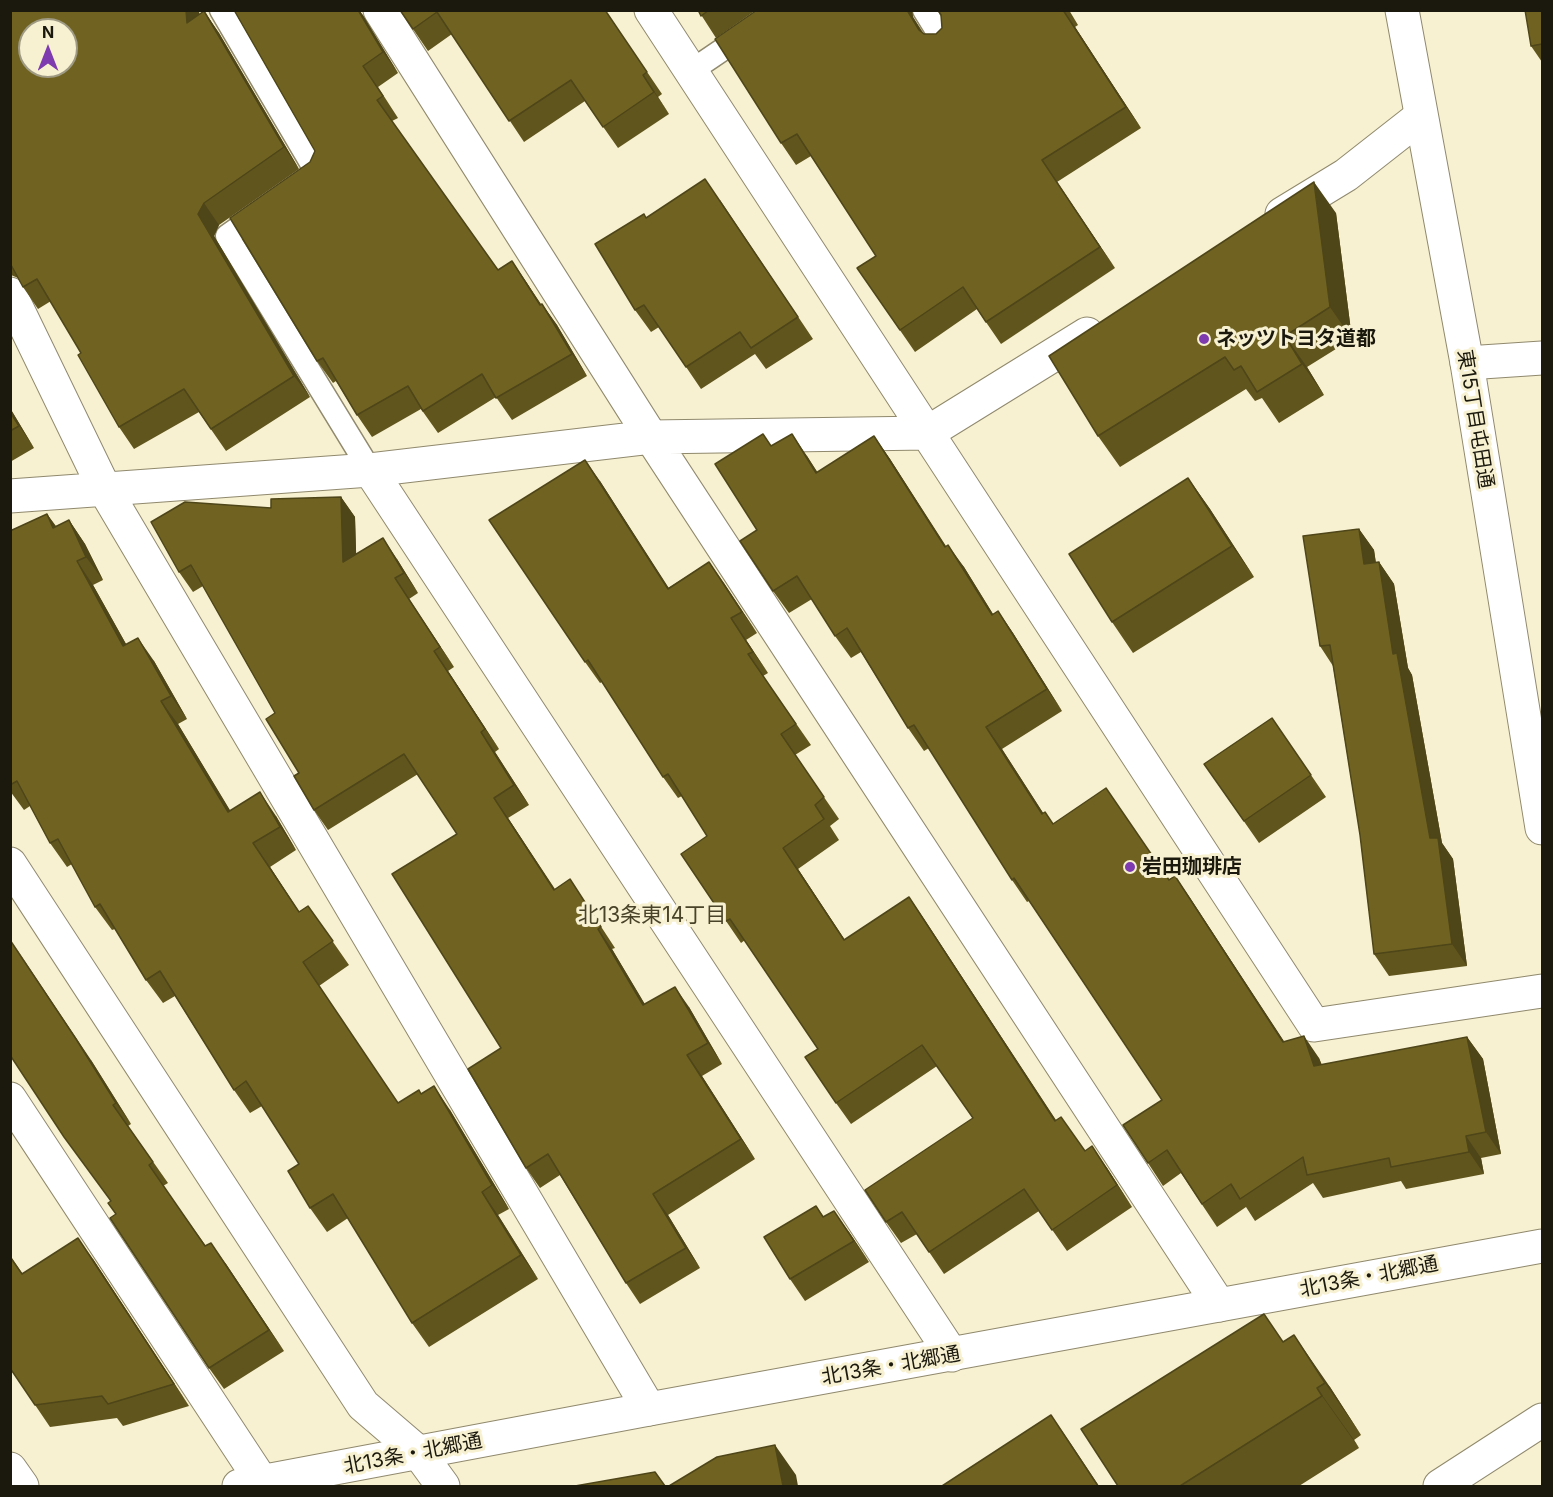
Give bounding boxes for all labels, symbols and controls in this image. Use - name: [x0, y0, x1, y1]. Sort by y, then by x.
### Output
- north arrow: [18, 18, 78, 78]
- text: N: [42, 22, 54, 42]
- place label: ネッツトヨタ道都: [1216, 327, 1376, 351]
- marker: ネッツトヨタ道都: [1197, 332, 1211, 346]
- street label: 東15丁目屯田通: [1452, 348, 1498, 490]
- place label: 岩田珈琲店: [1142, 855, 1242, 879]
- marker: 岩田珈琲店: [1123, 860, 1137, 874]
- district label: 北13条東14丁目: [578, 903, 726, 929]
- street label: 北13条・北郷通: [1298, 1252, 1440, 1302]
- street label: 北13条・北郷通: [820, 1342, 962, 1390]
- street label: 北13条・北郷通: [342, 1429, 484, 1479]

